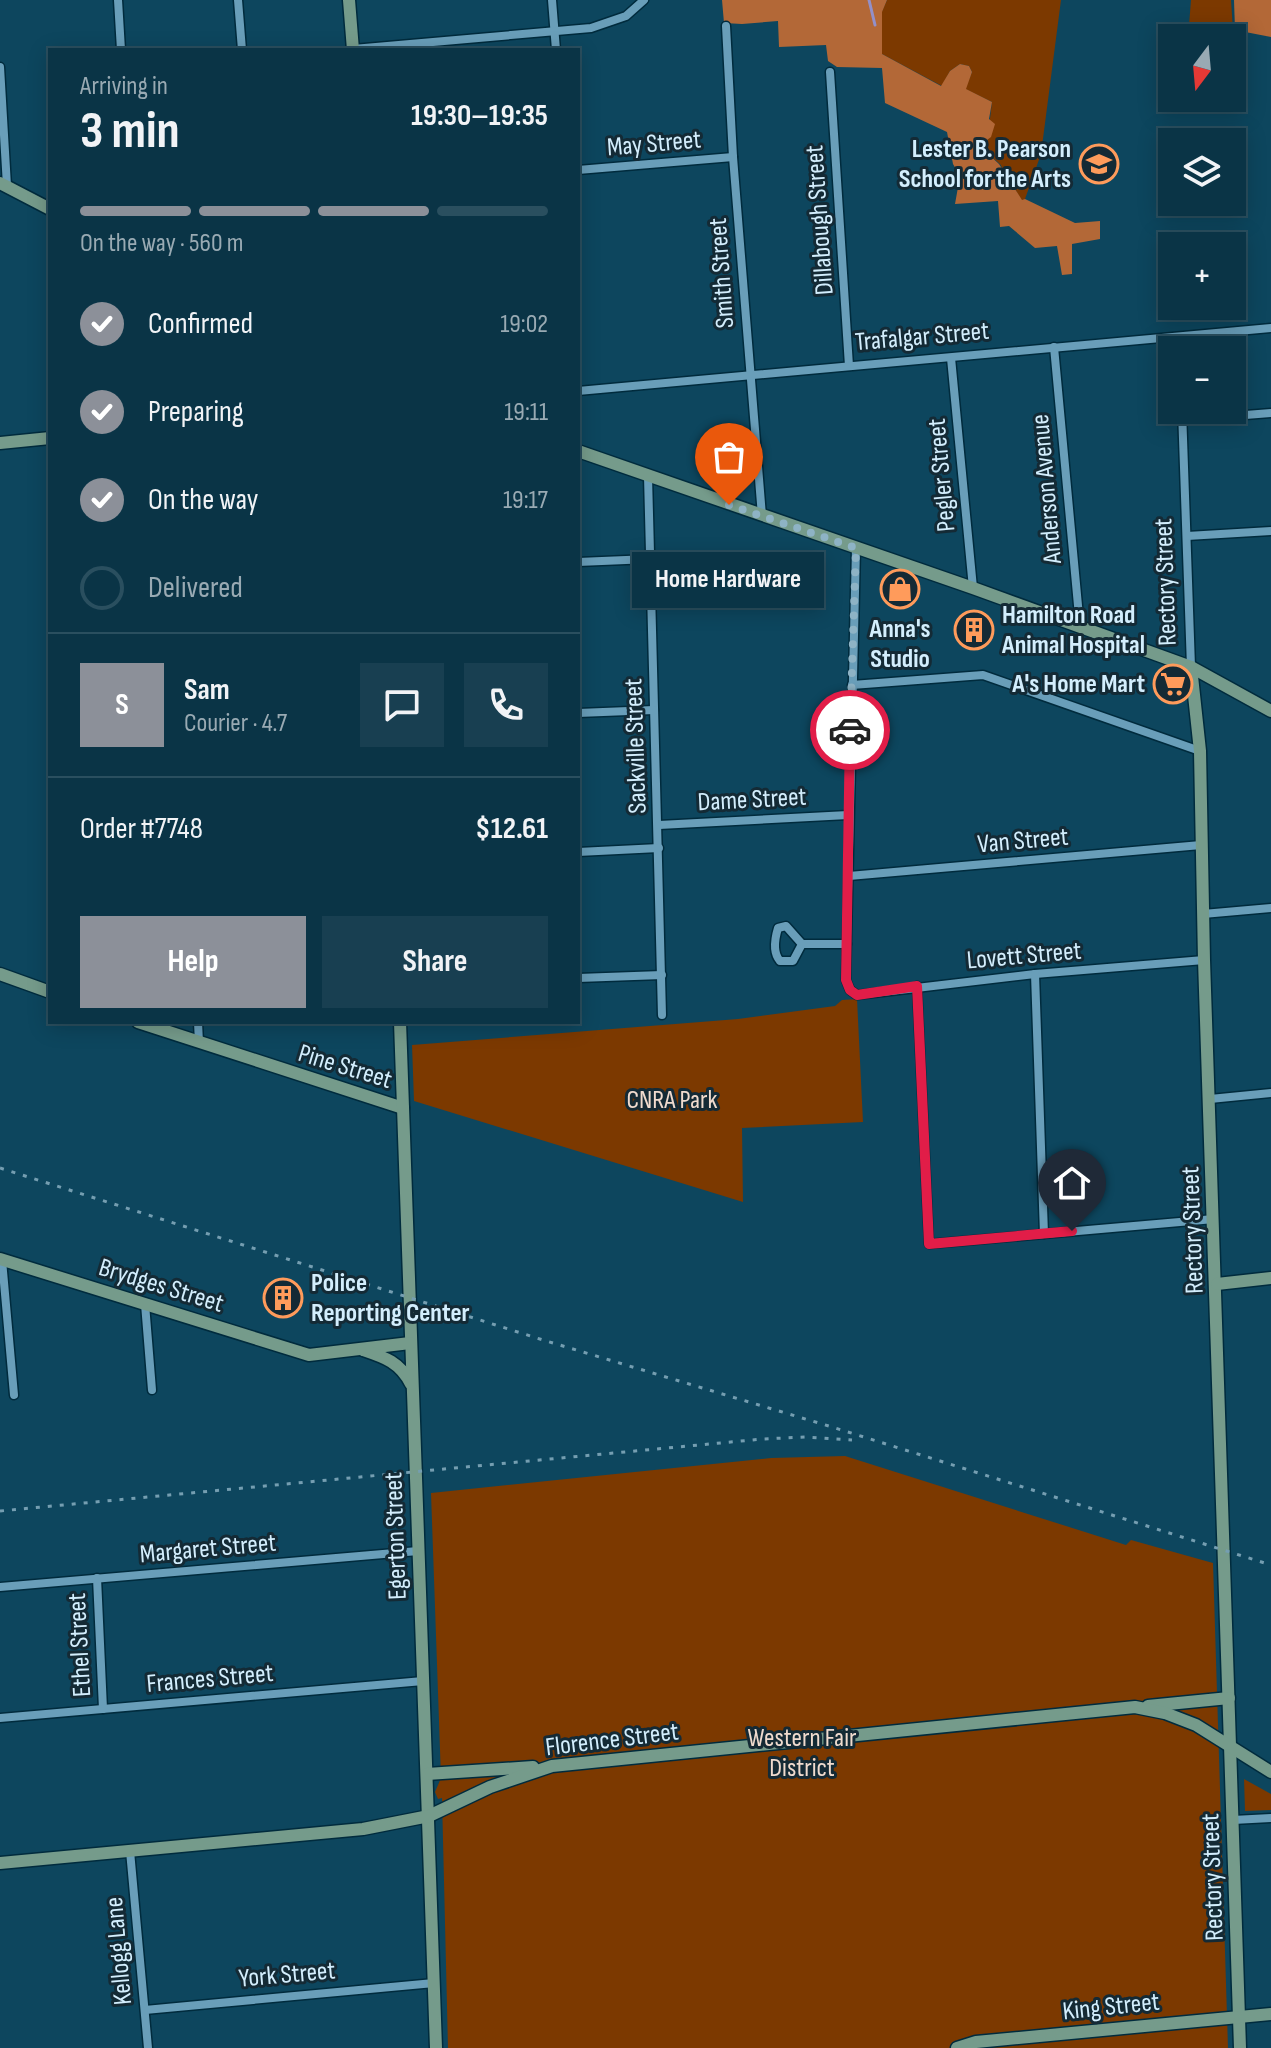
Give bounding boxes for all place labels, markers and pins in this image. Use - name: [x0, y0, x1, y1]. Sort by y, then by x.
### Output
- place label: Lester B. Pearson School for the Arts: [899, 134, 1071, 195]
- school or university icon: Lester B. Pearson School for the Arts: [1078, 143, 1120, 185]
- pin: [695, 423, 763, 505]
- callout: Home Hardware: [633, 553, 825, 609]
- shop icon: Anna's Studio: [879, 568, 921, 610]
- place label: Hamilton Road Animal Hospital: [1001, 600, 1145, 661]
- building icon: Hamilton Road Animal Hospital: [953, 609, 995, 651]
- place label: Anna's Studio: [868, 614, 931, 675]
- supermarket icon: A's Home Mart: [1152, 663, 1194, 705]
- place label: A's Home Mart: [1011, 669, 1145, 700]
- pin: [1038, 1149, 1106, 1231]
- place label: Police Reporting Center: [311, 1268, 470, 1329]
- building icon: Police Reporting Center: [262, 1277, 304, 1319]

